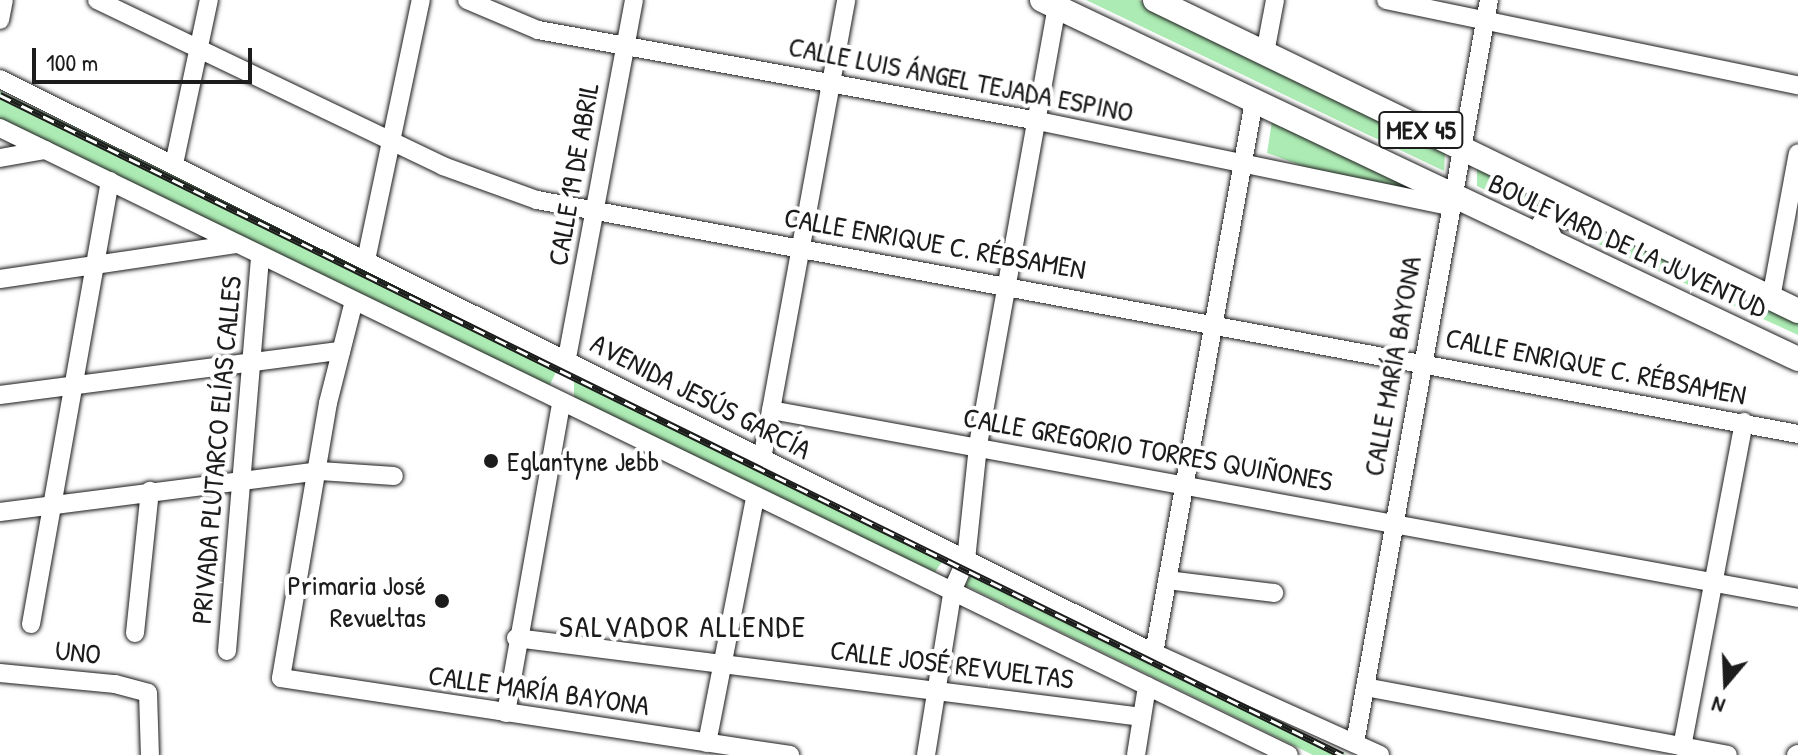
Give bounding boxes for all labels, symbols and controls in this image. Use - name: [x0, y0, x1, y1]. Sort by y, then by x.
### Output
- street label: CALLE LUIS ÁNGEL TEJADA ESPINO: [786, 29, 1136, 129]
- scale bar: [36, 32, 256, 82]
- text: 100 m: [46, 46, 98, 78]
- street label: CALLE 19 DE ABRIL: [540, 80, 606, 268]
- road number: MEX 45: [1377, 108, 1465, 152]
- street label: BOULEVARD DE LA JUVENTUD: [1484, 166, 1772, 324]
- street label: CALLE ENRIQUE C. RÉBSAMEN: [782, 200, 1088, 286]
- street label: CALLE MARÍA BAYONA: [1356, 253, 1428, 479]
- street label: PRIVADA PLUTARCO ELÍAS CALLES: [184, 275, 248, 625]
- street label: CALLE ENRIQUE C. RÉBSAMEN: [1443, 320, 1749, 412]
- street label: AVENIDA JESÚS GARCÍA: [585, 326, 817, 466]
- street label: CALLE GREGORIO TORRES QUIÑONES: [961, 400, 1335, 498]
- place label: Eglantyne Jebb: [507, 444, 659, 478]
- marker: Eglantyne Jebb: [482, 452, 500, 470]
- place label: Primaria José Revueltas: [287, 568, 426, 634]
- marker: Primaria José Revueltas: [433, 592, 451, 610]
- district label: SALVADOR ALLENDE: [559, 608, 807, 644]
- street label: CALLE JOSÉ REVUELTAS: [828, 632, 1076, 696]
- street label: UNO: [53, 633, 103, 671]
- north arrow: [1686, 643, 1766, 723]
- street label: CALLE MARÍA BAYONA: [426, 658, 652, 722]
- text: N: [1708, 690, 1729, 722]

